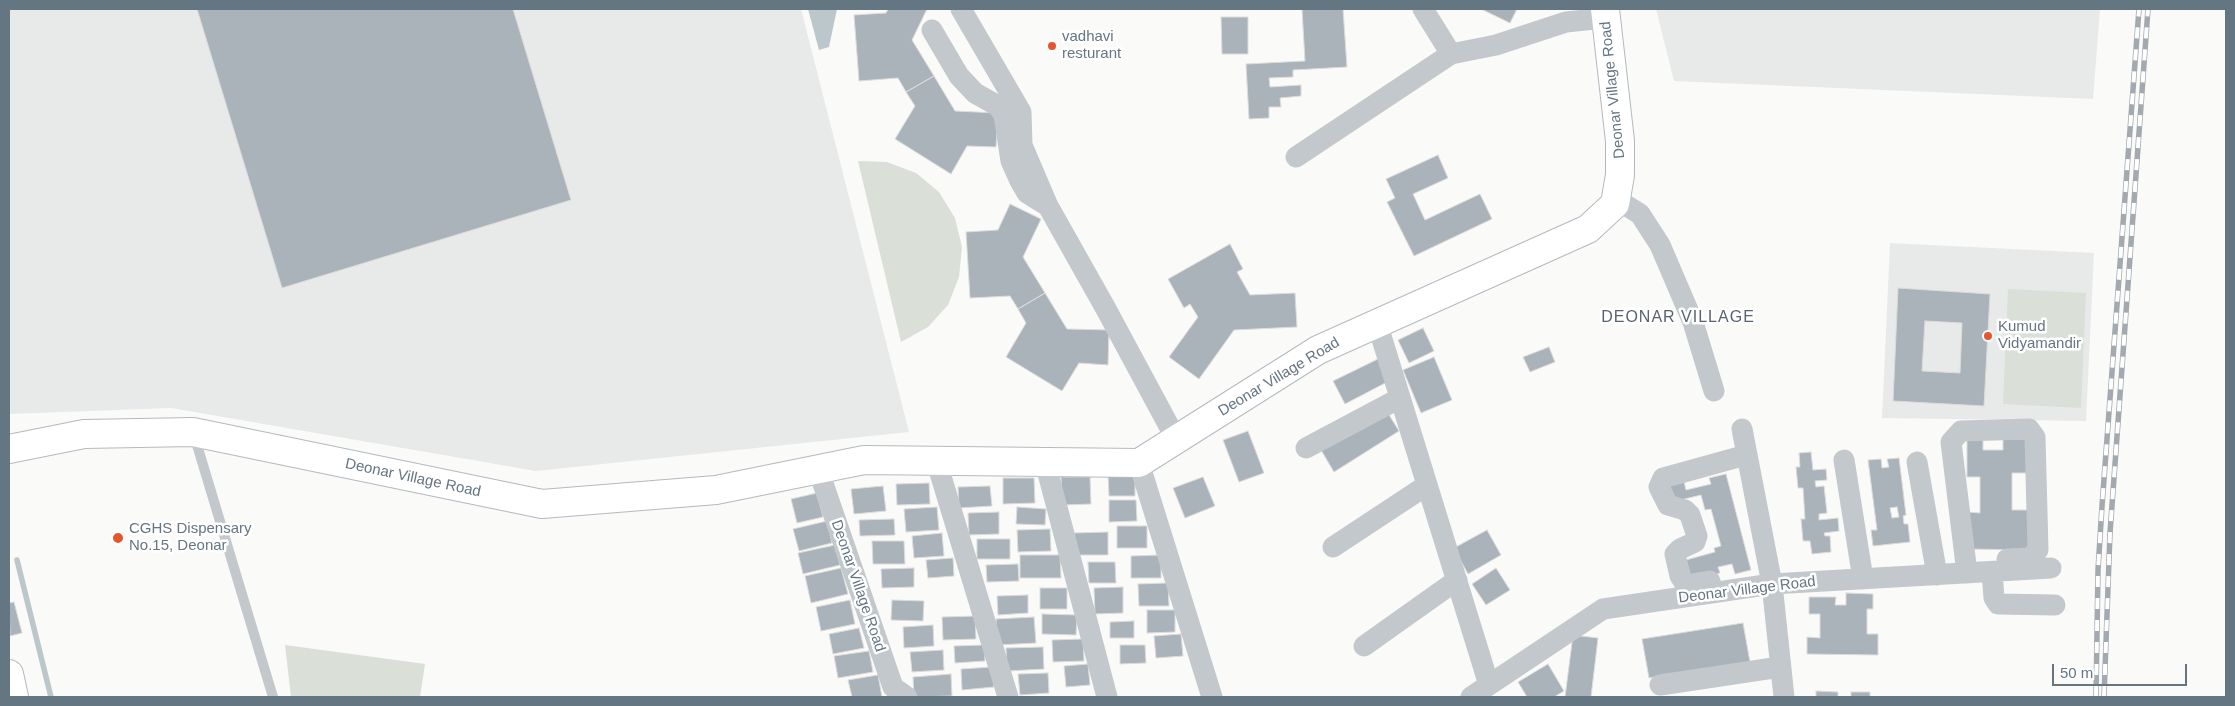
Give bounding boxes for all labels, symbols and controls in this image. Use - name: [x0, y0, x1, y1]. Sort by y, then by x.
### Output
- street label: Deonar Village Road: [1597, 20, 1629, 160]
- place label: vadhavi resturant: [1062, 28, 1121, 63]
- marker: vadhavi resturant: [1046, 40, 1058, 52]
- district label: DEONAR VILLAGE: [1599, 308, 1757, 328]
- place label: Kumud Vidyamandir: [1998, 318, 2081, 353]
- marker: Kumud Vidyamandir: [1982, 330, 1994, 342]
- street label: Deonar Village Road: [1215, 334, 1343, 420]
- street label: Deonar Village Road: [344, 455, 482, 501]
- street label: Deonar Village Road: [827, 518, 889, 654]
- place label: CGHS Dispensary No.15, Deonar: [129, 520, 252, 555]
- marker: CGHS Dispensary No.15, Deonar: [111, 531, 125, 545]
- street label: Deonar Village Road: [1677, 573, 1817, 607]
- scale bar: [2055, 654, 2190, 686]
- text: 50 m: [2060, 664, 2093, 681]

